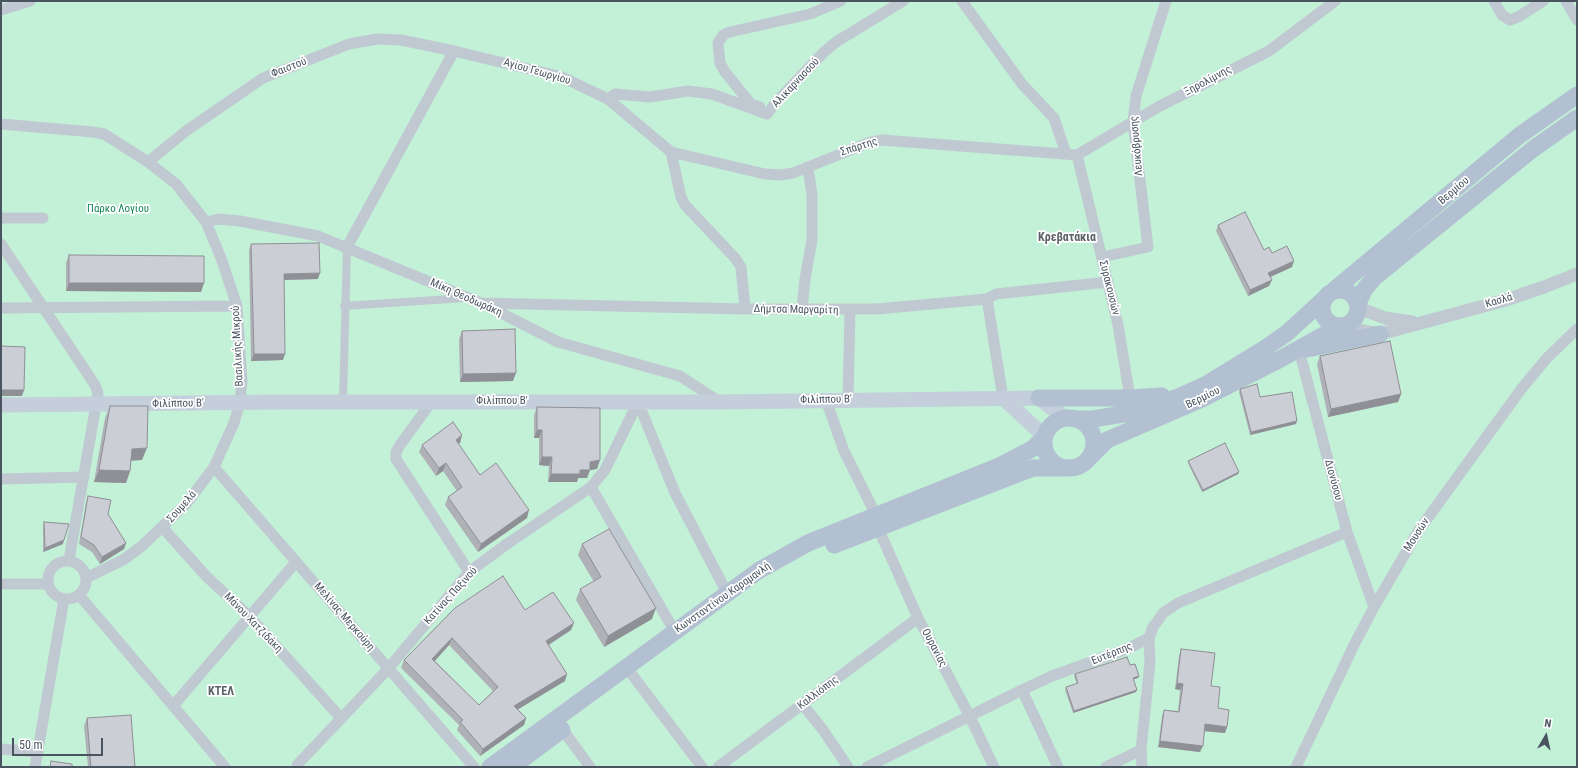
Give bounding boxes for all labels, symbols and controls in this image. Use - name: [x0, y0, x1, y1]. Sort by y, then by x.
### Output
- street label: Φαιστού: [269, 55, 309, 81]
- street label: Αλικαρνασσού: [770, 55, 822, 111]
- street label: Αγίου Γεωργίου: [502, 56, 572, 88]
- street label: Ξηρολίμνης: [1182, 63, 1234, 99]
- street label: Λευκόβρυσης: [1128, 115, 1146, 177]
- street label: Σπάρτης: [839, 135, 879, 159]
- street label: Βερμίου: [1436, 174, 1472, 208]
- park label: Πάρκο Λογίου: [87, 202, 149, 216]
- district label: Κρεβατάκια: [1038, 231, 1096, 245]
- street label: Συρακουσών: [1096, 259, 1122, 317]
- street label: Μίκη Θεοδωράκη: [428, 276, 504, 320]
- street label: Κασλά: [1484, 291, 1514, 311]
- street label: Δήμτσα Μαργαρίτη: [753, 303, 839, 317]
- street label: Βασιλικής Μικρού: [229, 305, 247, 387]
- street label: Βερμίου: [1184, 384, 1222, 412]
- street label: Φιλίππου Β': [800, 393, 852, 407]
- street label: Φιλίππου Β': [476, 394, 528, 408]
- street label: Φιλίππου Β': [152, 397, 204, 411]
- street label: Διονύσου: [1321, 458, 1345, 502]
- street label: Σουμελά: [164, 489, 200, 525]
- street label: Μουσών: [1401, 516, 1433, 554]
- street label: Κωνσταντίνου Καραμανλή: [672, 560, 774, 636]
- street label: Κατίνας Παξινού: [422, 564, 480, 628]
- street label: Μελίνας Μερκούρη: [311, 580, 377, 654]
- street label: Μάνου Χατζιδάκη: [221, 590, 285, 656]
- street label: Ουρανίας: [918, 627, 950, 669]
- street label: Ευτέρπης: [1090, 640, 1134, 668]
- street label: Καλλιόπης: [795, 673, 841, 713]
- district label: ΚΤΕΛ: [208, 685, 234, 699]
- north arrow: [1526, 716, 1566, 756]
- text: N: [1544, 717, 1552, 731]
- scale bar: [14, 730, 105, 756]
- text: 50 m: [19, 738, 43, 752]

